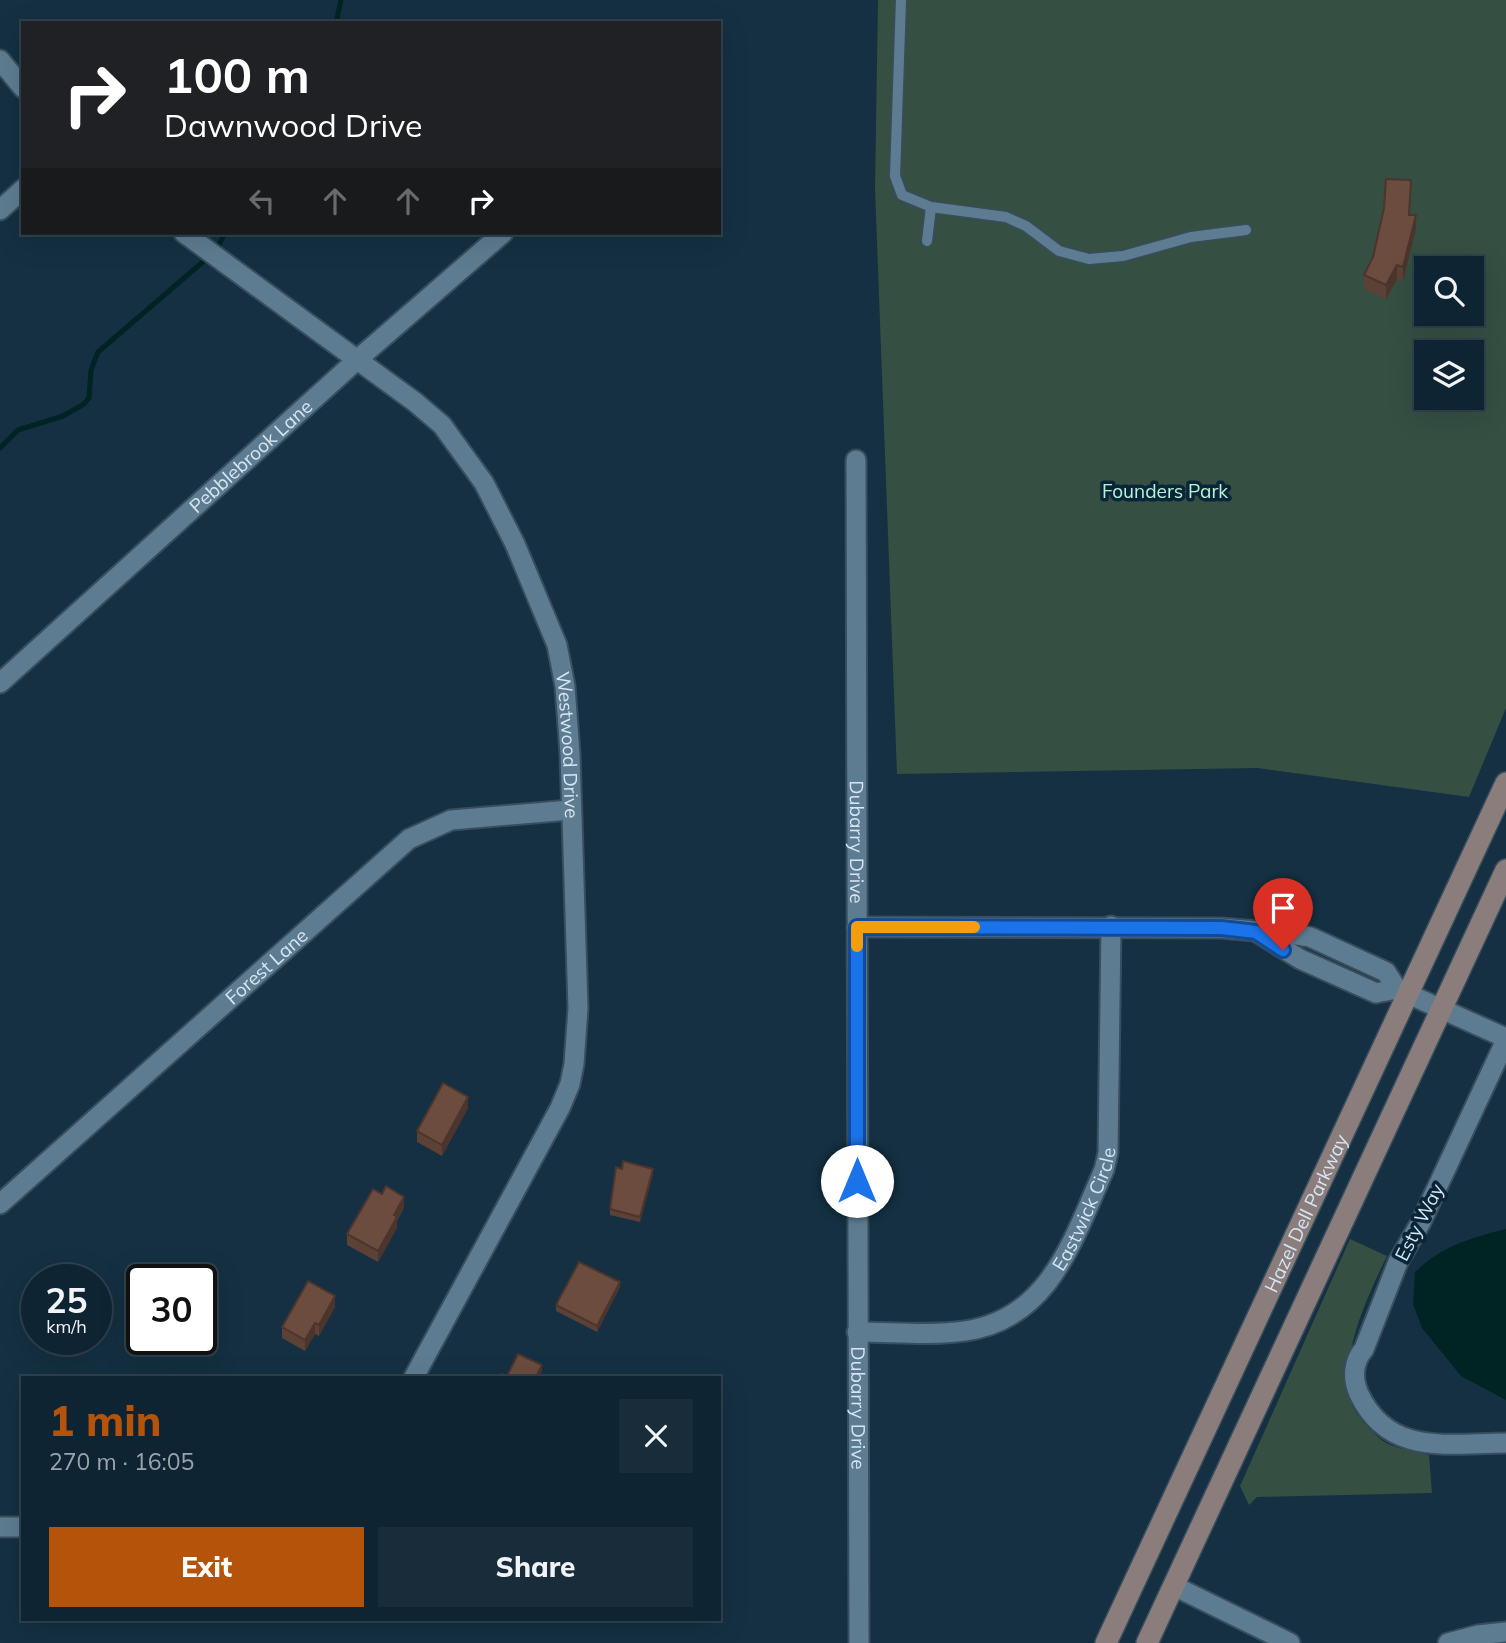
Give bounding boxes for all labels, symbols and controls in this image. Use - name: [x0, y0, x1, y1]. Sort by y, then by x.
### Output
- text: 100 m: [164, 44, 310, 105]
- icon: right: [49, 49, 140, 140]
- text: Dawnwood Drive: [164, 105, 422, 145]
- icon: left: [243, 182, 281, 220]
- icon: ahead: [316, 182, 354, 220]
- icon: ahead: [389, 182, 427, 220]
- icon: right: [462, 182, 500, 220]
- map controls: [1414, 256, 1484, 410]
- button: search: [1414, 256, 1484, 326]
- button: layers: [1414, 340, 1484, 410]
- street label: Pebblebrook Lane: [184, 394, 317, 518]
- park label: Founders Park: [1102, 479, 1228, 503]
- street label: Westwood Drive: [550, 670, 584, 819]
- street label: Dubarry Drive: [845, 780, 869, 904]
- pin: [1253, 878, 1313, 950]
- icon: arrive: [1264, 889, 1302, 927]
- street label: Forest Lane: [220, 923, 313, 1009]
- street label: Hazel Dell Parkway: [1259, 1130, 1353, 1296]
- position arrow: [820, 1144, 894, 1218]
- street label: Eastwick Circle: [1047, 1148, 1120, 1275]
- street label: Esty Way: [1389, 1179, 1449, 1265]
- speed limit sign: 30: [126, 1264, 217, 1355]
- text: 25: [45, 1278, 88, 1322]
- text: km/h: [46, 1315, 87, 1338]
- street label: Dubarry Drive: [846, 1346, 871, 1470]
- text: 1 min: [49, 1394, 162, 1447]
- button: close: [619, 1399, 693, 1473]
- text: 270 m · 16:05: [49, 1447, 194, 1476]
- button: Exit: [49, 1527, 364, 1607]
- button: Share: [378, 1527, 693, 1607]

